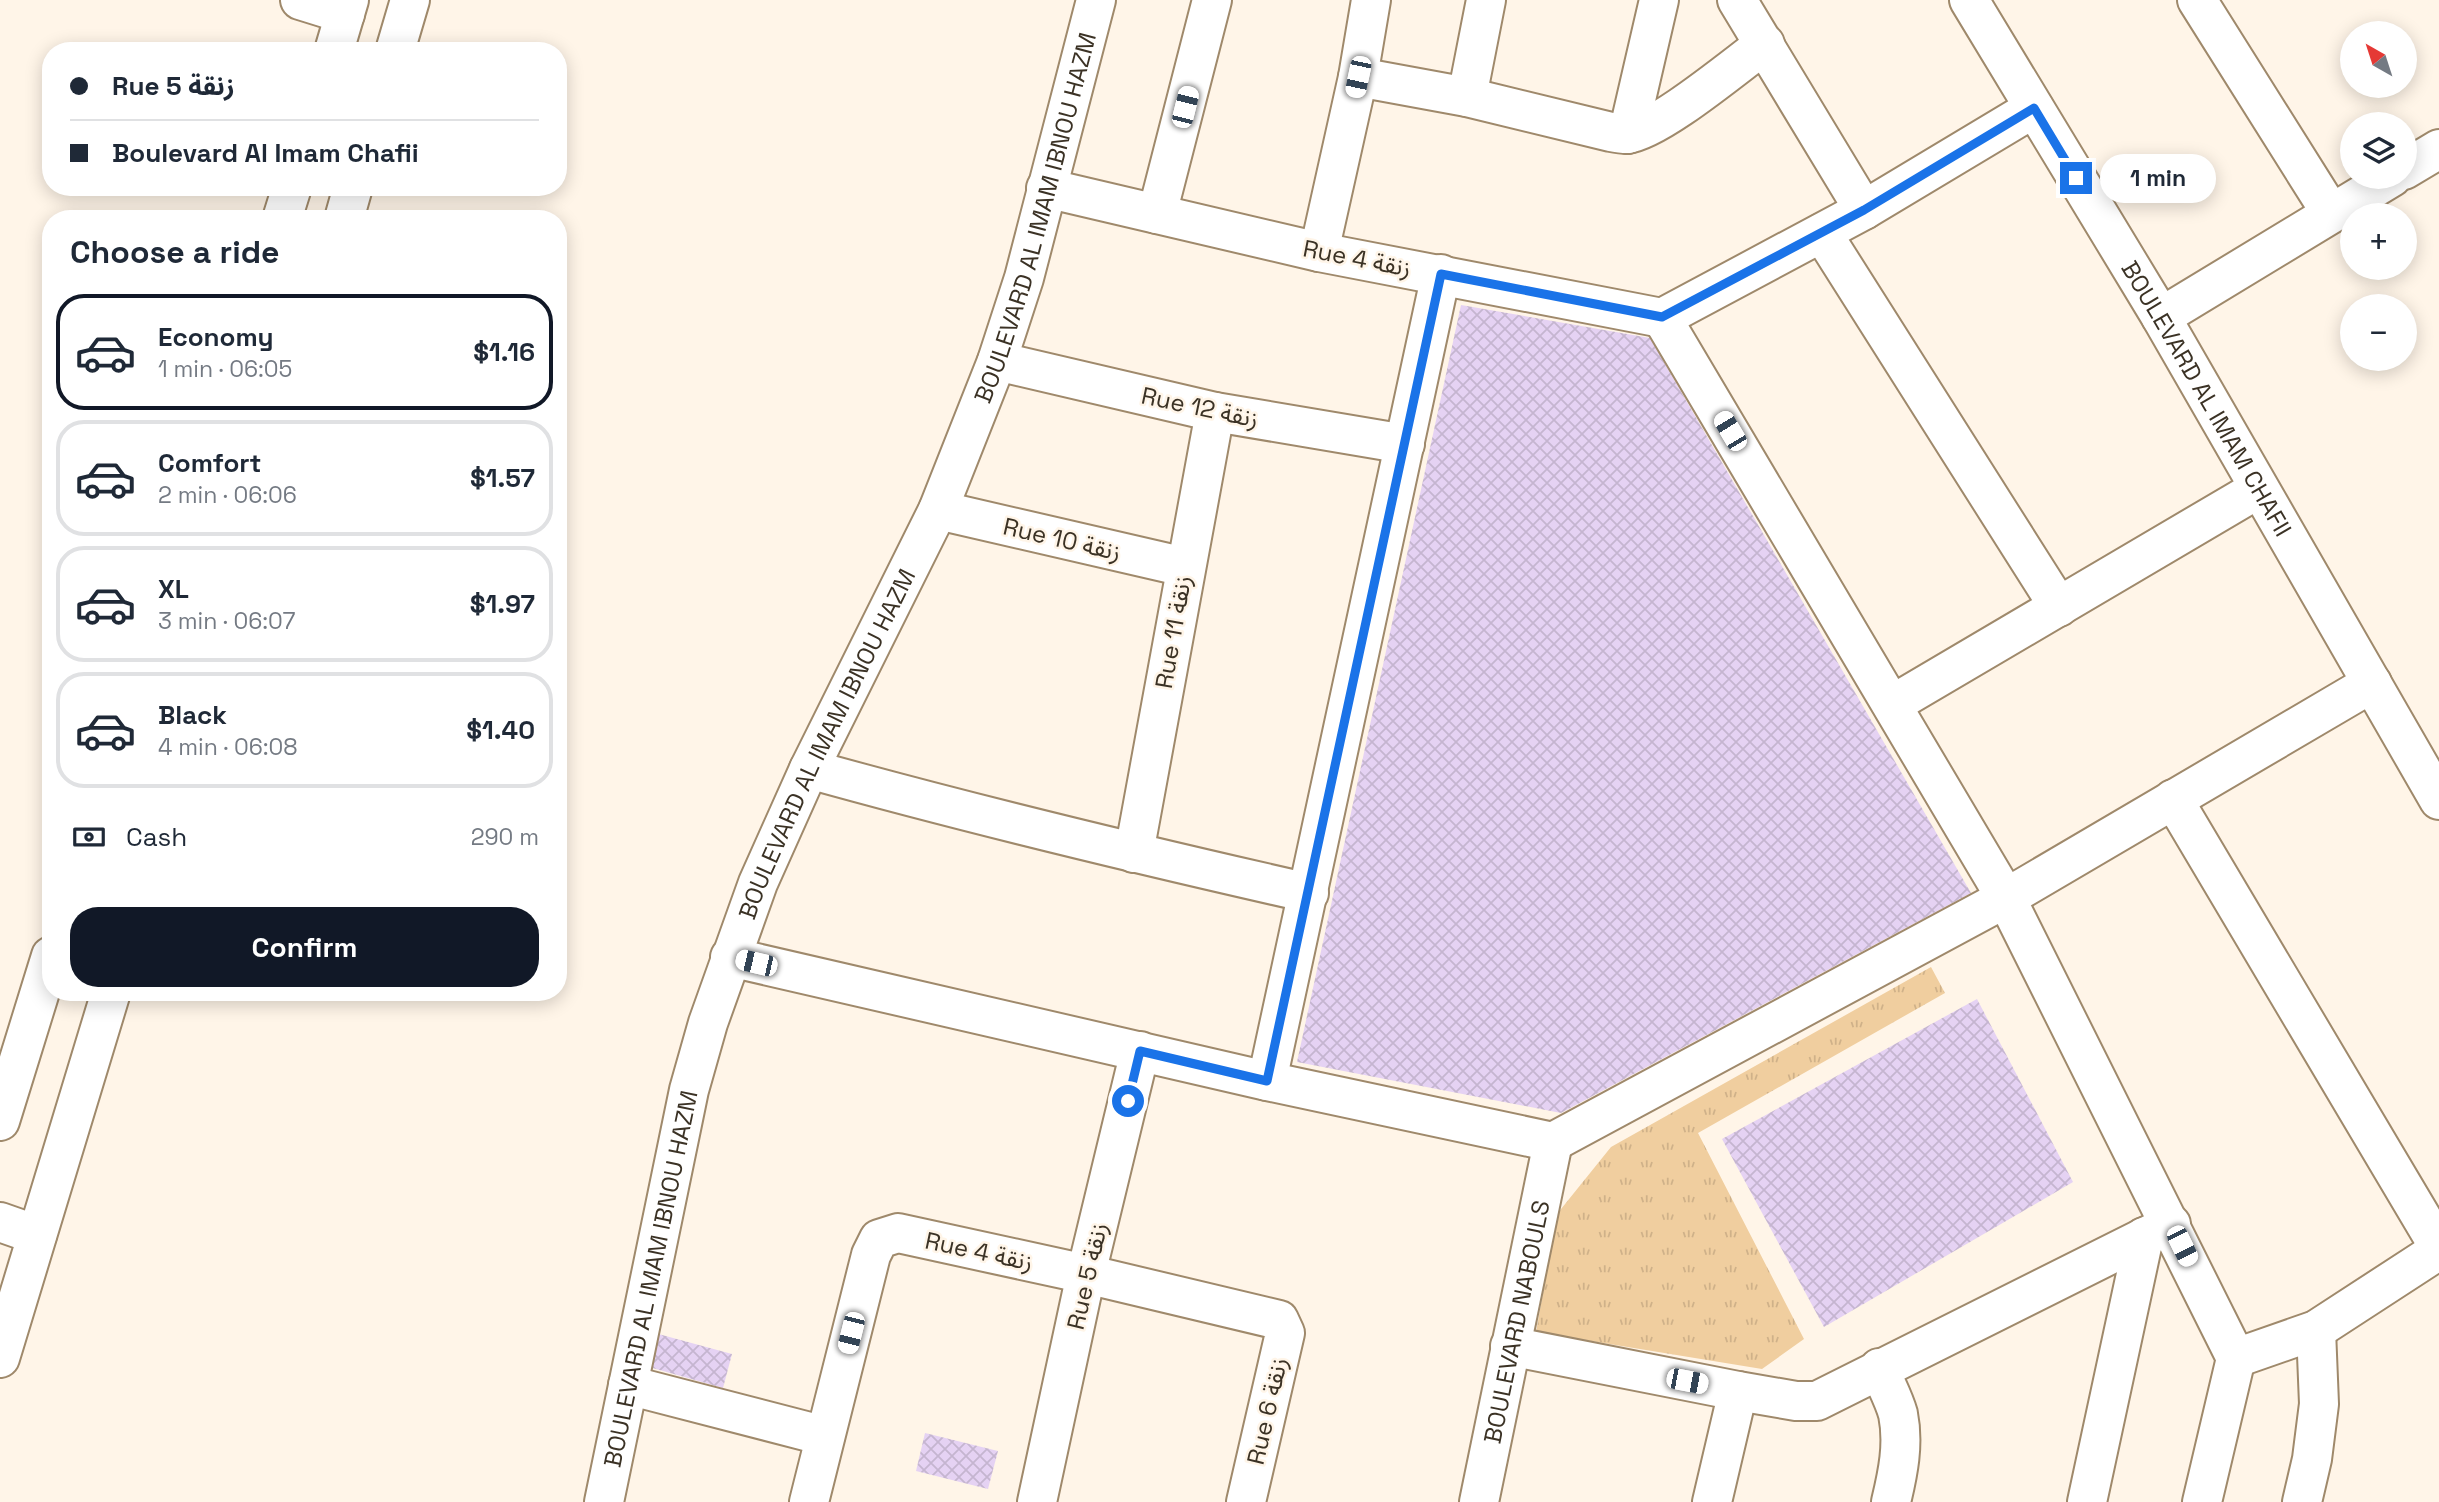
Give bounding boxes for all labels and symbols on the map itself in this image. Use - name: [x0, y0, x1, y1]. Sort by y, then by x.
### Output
- north arrow: [2340, 21, 2417, 98]
- street label: BOULEVARD AL IMAM IBNOU HAZM: [967, 29, 1103, 407]
- car: [1344, 54, 1373, 100]
- car: [1170, 84, 1201, 130]
- callout: 1 min: [2100, 154, 2216, 202]
- route end: [2060, 162, 2092, 194]
- street label: Rue 4 زنقة: [1300, 232, 1414, 284]
- street label: BOULEVARD AL IMAM CHAFII: [2115, 255, 2299, 542]
- street label: Rue 12 زنقة: [1139, 379, 1261, 435]
- car: [1711, 408, 1750, 454]
- street label: Rue 10 زنقة: [1000, 510, 1124, 568]
- street label: BOULEVARD AL IMAM IBNOU HAZM: [731, 563, 922, 923]
- street label: Rue 11 زنقة: [1148, 573, 1198, 691]
- car: [734, 948, 779, 978]
- route start: [1112, 1085, 1144, 1117]
- street label: BOULEVARD AL IMAM IBNOU HAZM: [596, 1087, 704, 1470]
- street label: BOULEVARD NABOULS: [1476, 1198, 1556, 1446]
- street label: Rue 5 زنقة: [1060, 1219, 1114, 1333]
- car: [2164, 1223, 2201, 1269]
- street label: Rue 4 زنقة: [922, 1224, 1036, 1278]
- car: [836, 1310, 867, 1356]
- street label: Rue 6 زنقة: [1240, 1354, 1294, 1468]
- car: [1665, 1367, 1710, 1395]

